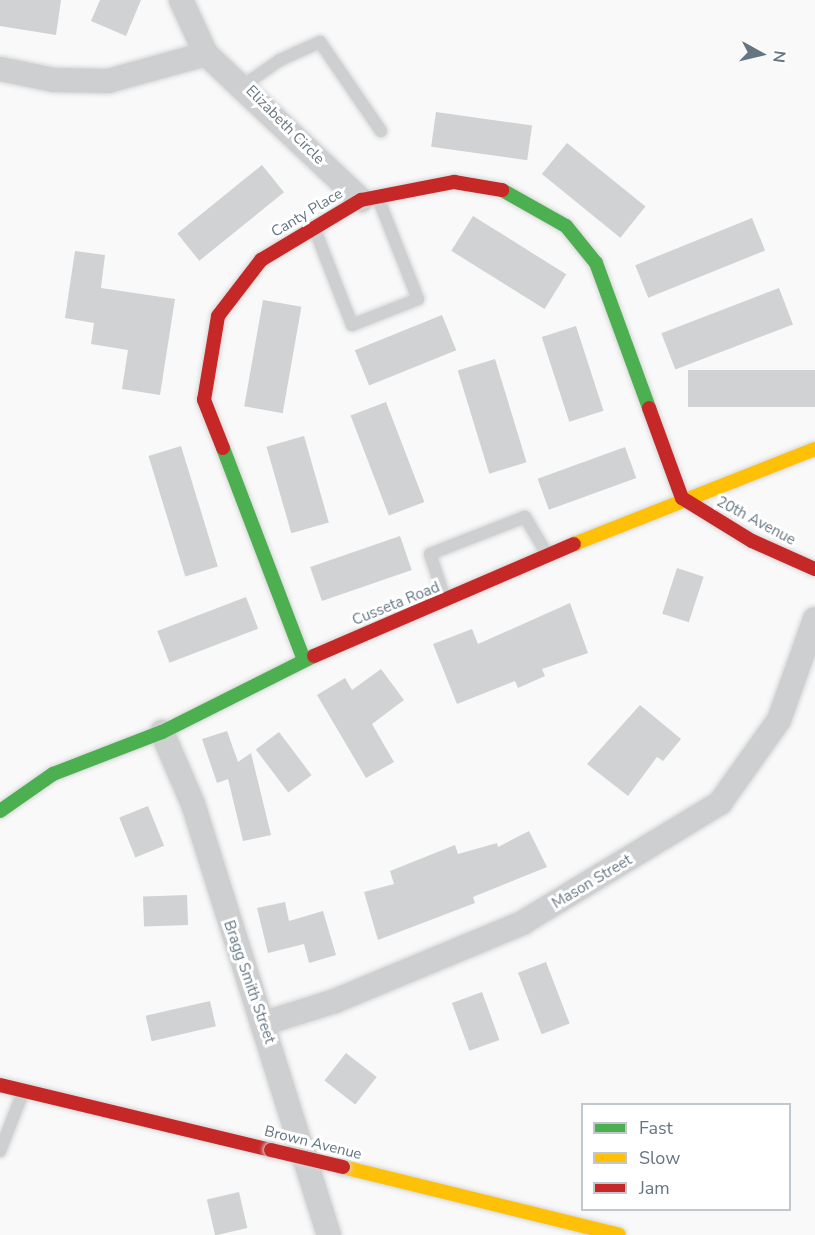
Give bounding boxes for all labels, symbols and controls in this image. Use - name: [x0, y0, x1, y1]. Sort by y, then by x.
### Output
- north arrow: [731, 24, 791, 84]
- text: N: [767, 49, 791, 64]
- street label: Elizabeth Circle: [242, 82, 328, 168]
- street label: Canty Place: [268, 185, 346, 241]
- street label: 20th Avenue: [714, 493, 798, 549]
- street label: Cusseta Road: [350, 578, 442, 630]
- street label: Mason Street: [549, 851, 635, 913]
- street label: Bragg Smith Street: [220, 918, 278, 1046]
- legend: [581, 1103, 791, 1211]
- text: Fast: [639, 1116, 673, 1140]
- street label: Brown Avenue: [262, 1122, 364, 1164]
- text: Slow: [639, 1146, 680, 1170]
- text: Jam: [639, 1176, 670, 1200]

